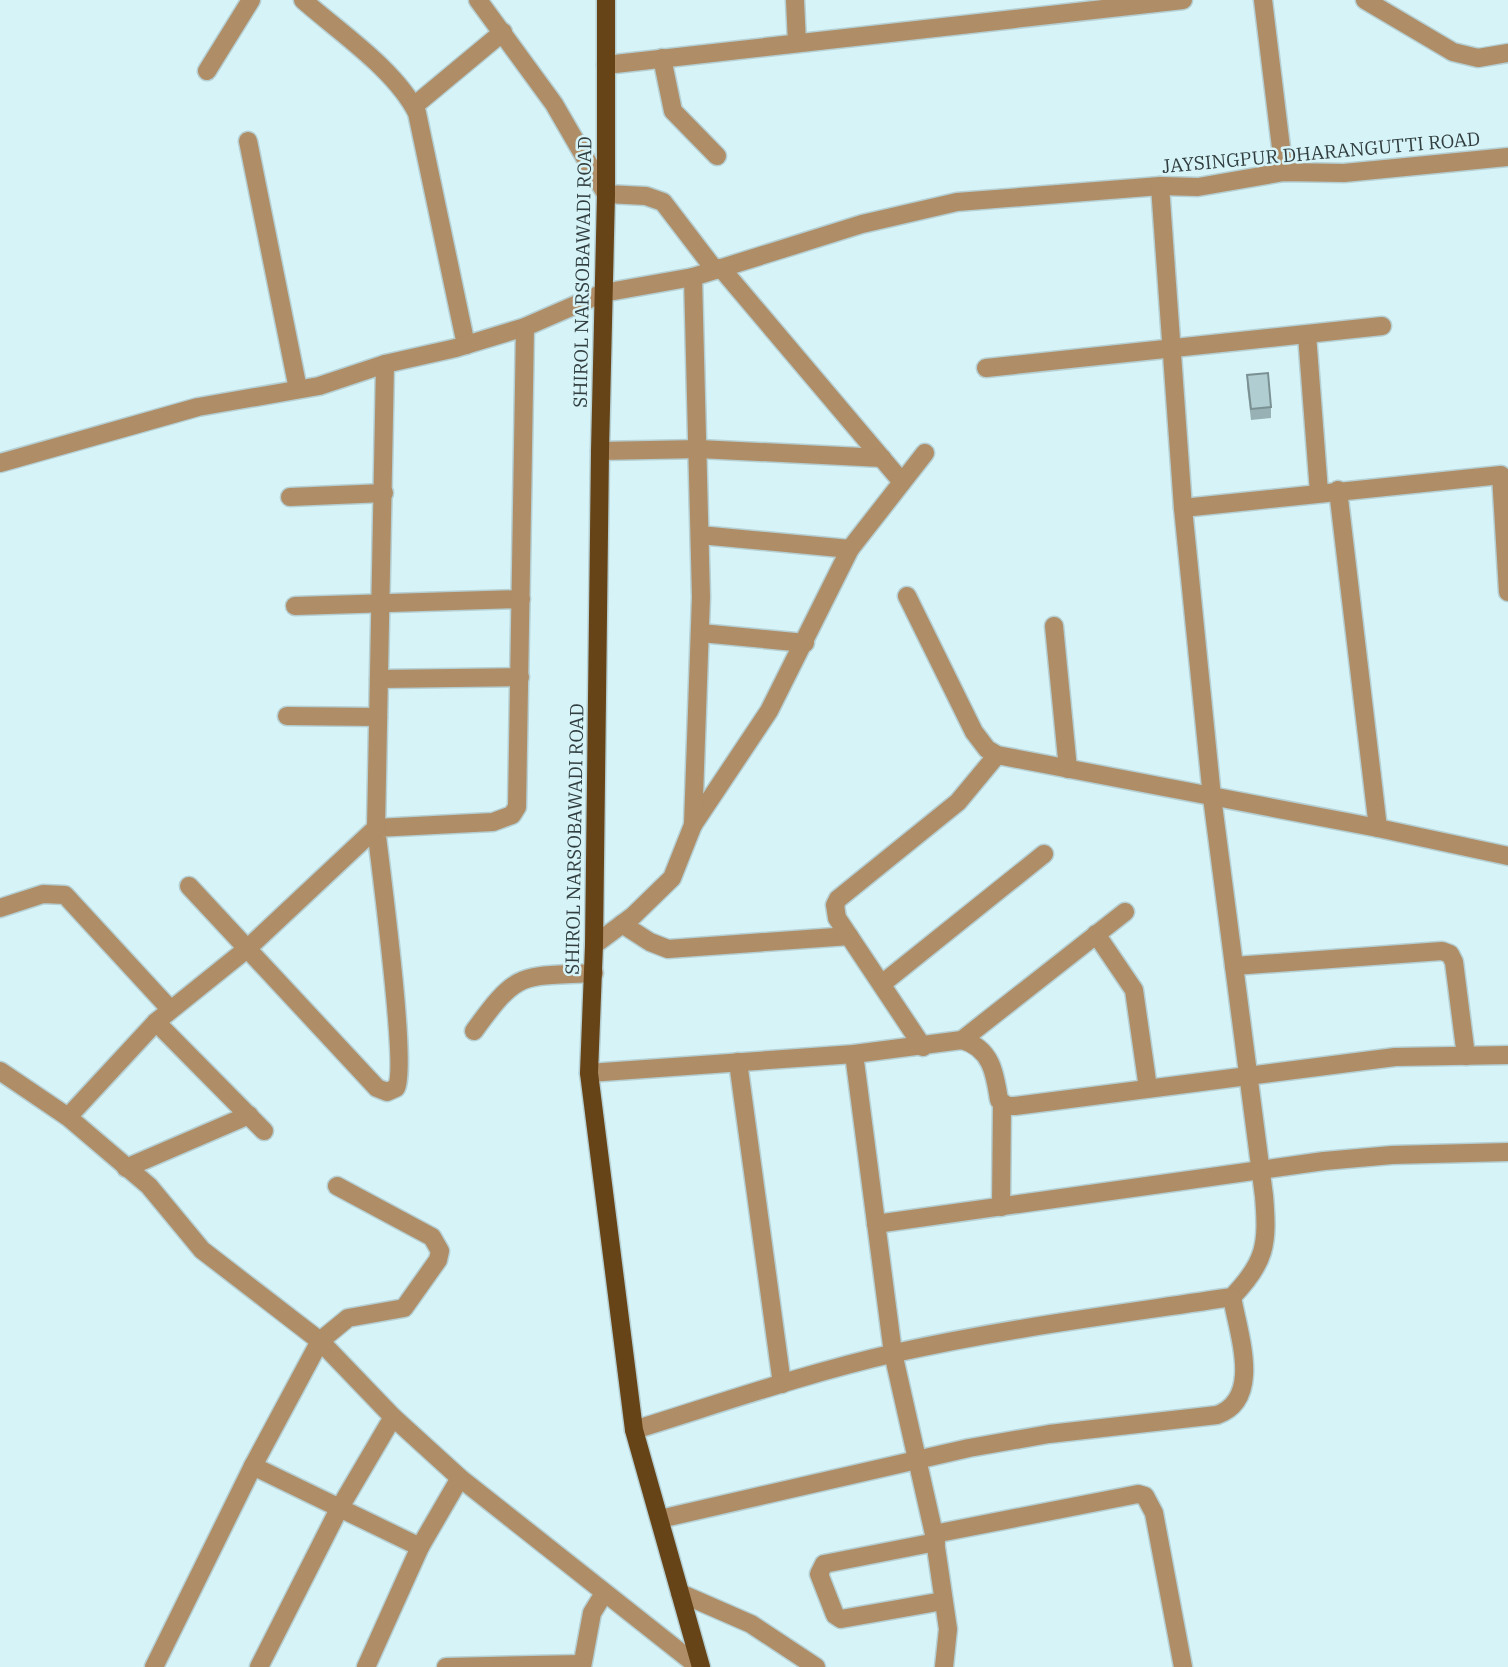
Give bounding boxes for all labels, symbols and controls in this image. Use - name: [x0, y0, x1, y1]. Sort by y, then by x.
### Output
- street label: JAYSINGPUR DHARANGUTTI ROAD: [1161, 126, 1481, 178]
- street label: SHIROL NARSOBAWADI ROAD: [568, 136, 596, 408]
- street label: SHIROL NARSOBAWADI ROAD: [560, 703, 588, 975]

